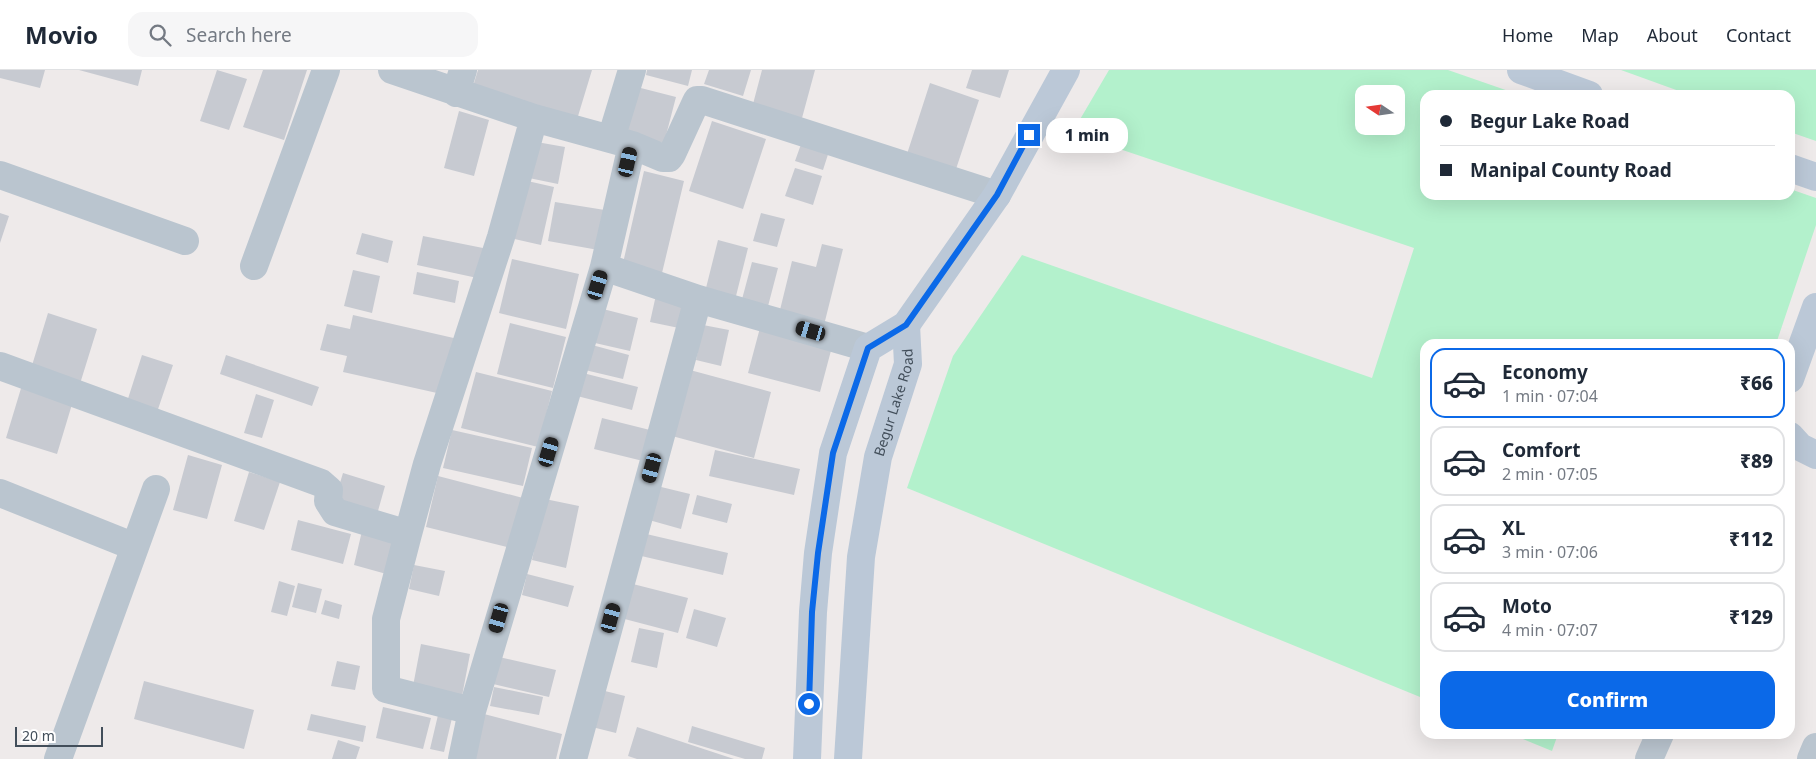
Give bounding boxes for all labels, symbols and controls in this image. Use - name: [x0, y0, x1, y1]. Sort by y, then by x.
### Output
- search box: [128, 12, 478, 57]
- text: Movio: [25, 18, 98, 51]
- icon: search: [146, 21, 174, 49]
- text: Search here: [186, 22, 292, 48]
- text: Home: [1502, 23, 1553, 47]
- text: Map: [1581, 23, 1619, 47]
- text: About: [1647, 23, 1698, 47]
- text: Contact: [1726, 23, 1791, 47]
- north arrow: [1355, 85, 1405, 135]
- map controls: [1355, 85, 1405, 135]
- text: Begur Lake Road: [1470, 108, 1630, 134]
- callout: 1 min: [1046, 118, 1129, 152]
- route end: [1018, 124, 1040, 146]
- text: 1 min: [1065, 124, 1109, 146]
- car: [617, 146, 638, 178]
- text: Manipal County Road: [1470, 157, 1672, 183]
- car: [586, 268, 609, 302]
- car: [794, 320, 827, 342]
- street label: Begur Lake Road: [869, 348, 917, 459]
- text: Economy: [1502, 359, 1588, 385]
- icon: car: [1442, 361, 1487, 406]
- text: ₹66: [1740, 370, 1773, 396]
- text: 1 min · 07:04: [1502, 385, 1598, 407]
- car: [537, 435, 560, 469]
- text: Comfort: [1502, 437, 1581, 463]
- icon: car: [1442, 439, 1487, 484]
- text: ₹89: [1740, 448, 1773, 474]
- car: [640, 452, 663, 484]
- text: 2 min · 07:05: [1502, 463, 1598, 485]
- text: XL: [1502, 515, 1525, 541]
- icon: car: [1442, 517, 1487, 562]
- text: ₹112: [1729, 526, 1773, 552]
- text: 3 min · 07:06: [1502, 541, 1598, 563]
- text: Moto: [1502, 593, 1552, 619]
- icon: car: [1442, 595, 1487, 640]
- car: [487, 602, 510, 634]
- car: [599, 602, 622, 634]
- text: ₹129: [1729, 604, 1773, 630]
- text: 4 min · 07:07: [1502, 619, 1598, 641]
- button: Confirm: [1440, 671, 1775, 729]
- route start: [798, 693, 820, 715]
- scale bar: [15, 724, 102, 747]
- text: 20 m: [22, 726, 55, 745]

